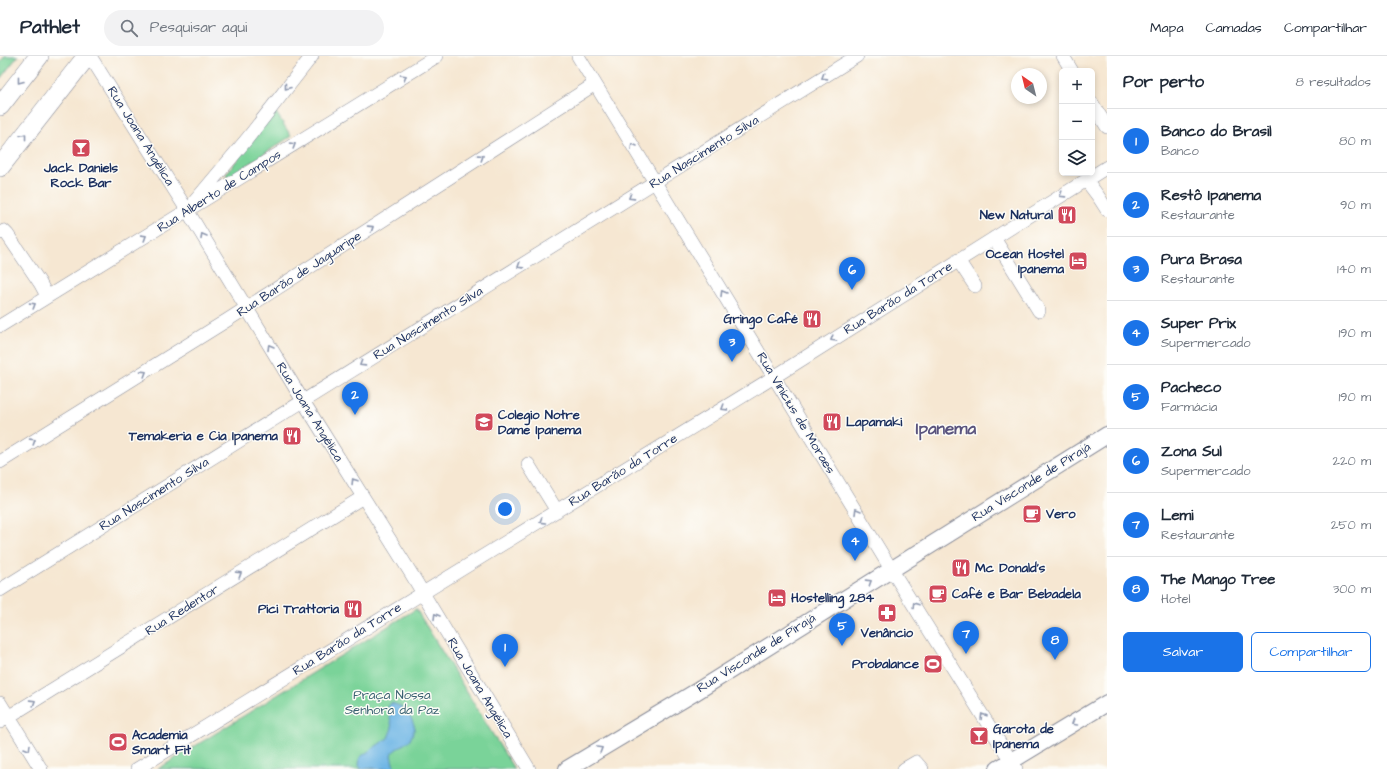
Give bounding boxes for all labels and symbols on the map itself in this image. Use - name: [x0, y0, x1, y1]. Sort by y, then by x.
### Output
- north arrow: [1011, 68, 1047, 104]
- one-way arrow: [821, 72, 828, 79]
- one-way arrow: [400, 74, 407, 81]
- one-way arrow: [17, 76, 24, 83]
- one-way arrow: [285, 82, 292, 89]
- street label: Rua Joana Angélica: [102, 83, 179, 190]
- street label: Rua Nascimento Silva: [646, 111, 763, 193]
- one-way arrow: [19, 133, 26, 140]
- bar icon: Jack Daniels Rock Bar: [70, 137, 92, 159]
- one-way arrow: [289, 143, 296, 150]
- one-way arrow: [631, 143, 638, 150]
- street label: Rua Alberto de Campos: [153, 145, 285, 237]
- one-way arrow: [477, 155, 484, 162]
- place label: Jack Daniels Rock Bar: [43, 159, 118, 192]
- one-way arrow: [1059, 190, 1066, 198]
- one-way arrow: [628, 192, 635, 200]
- restaurant icon: New Natural: [1056, 204, 1078, 226]
- place label: New Natural: [980, 206, 1053, 224]
- one-way arrow: [367, 225, 374, 232]
- street label: Rua Barão de Jaguaripe: [233, 227, 365, 322]
- one-way arrow: [200, 233, 207, 240]
- one-way arrow: [140, 234, 147, 242]
- place label: Ocean Hostel Ipanema: [986, 245, 1064, 279]
- hotel icon: Ocean Hostel Ipanema: [1067, 250, 1089, 272]
- pin: 6: [839, 257, 865, 290]
- street label: Rua Barão da Torre: [840, 257, 956, 339]
- one-way arrow: [517, 261, 524, 268]
- street label: Rua Nascimento Silva: [370, 282, 487, 364]
- one-way arrow: [720, 290, 728, 297]
- one-way arrow: [29, 303, 36, 310]
- restaurant icon: Gringo Café: [801, 308, 823, 330]
- place label: Gringo Café: [724, 310, 798, 330]
- pin: 3: [719, 329, 745, 362]
- one-way arrow: [831, 334, 838, 341]
- one-way arrow: [267, 344, 275, 351]
- street label: Rua Vinícius de Moraes: [752, 349, 840, 478]
- street label: Rua Joana Angélica: [271, 359, 348, 466]
- one-way arrow: [359, 359, 366, 366]
- one-way arrow: [140, 370, 147, 377]
- pin: 2: [342, 382, 368, 415]
- one-way arrow: [721, 403, 728, 410]
- place label: Colegio Notre Dame Ipanema: [498, 406, 582, 440]
- school or university icon: Colegio Notre Dame Ipanema: [473, 411, 495, 433]
- restaurant icon: Lapamaki: [821, 411, 843, 433]
- place label: Lapamaki: [846, 413, 903, 432]
- district label: Ipanema: [916, 417, 976, 441]
- restaurant icon: Temakeria e Cia Ipanema: [281, 425, 303, 447]
- place label: Temakeria e Cia Ipanema: [128, 427, 278, 446]
- street label: Rua Barão da Torre: [565, 429, 681, 511]
- street label: Rua Visconde de Pirajá: [968, 438, 1094, 526]
- one-way arrow: [29, 439, 36, 446]
- street label: Rua Nascimento Silva: [96, 453, 213, 535]
- one-way arrow: [351, 478, 358, 485]
- your location: [495, 499, 515, 519]
- cafe icon: Vero: [1021, 503, 1043, 525]
- place label: Vero: [1045, 505, 1076, 523]
- one-way arrow: [854, 508, 861, 515]
- one-way arrow: [539, 516, 546, 523]
- pin: 4: [842, 528, 868, 561]
- restaurant icon: Mc Donald's: [950, 557, 972, 579]
- place label: Mc Donald's: [975, 559, 1046, 577]
- one-way arrow: [235, 572, 242, 579]
- street label: Rua Redentor: [142, 580, 222, 640]
- one-way arrow: [865, 580, 872, 587]
- cafe icon: Café e Bar Bebadela: [927, 583, 949, 605]
- place label: Café e Bar Bebadela: [952, 585, 1081, 603]
- hotel icon: Hostelling 284: [766, 587, 788, 609]
- place label: Hostelling 284: [791, 589, 874, 609]
- street label: Rua Barão da Torre: [289, 598, 405, 680]
- restaurant icon: Pici Trattoria: [342, 598, 364, 620]
- place label: Pici Trattoria: [258, 600, 339, 618]
- pharmacy icon: Venâncio: [876, 602, 898, 624]
- one-way arrow: [912, 602, 920, 609]
- street label: Rua Visconde de Pirajá: [693, 609, 819, 697]
- one-way arrow: [433, 613, 441, 620]
- pin: 5: [829, 613, 855, 646]
- pin: 7: [953, 621, 979, 654]
- place label: Venâncio: [860, 624, 914, 642]
- pin: 8: [1042, 627, 1068, 660]
- street label: Rua Joana Angélica: [442, 634, 517, 742]
- pin: 1: [492, 634, 518, 667]
- sports icon: Probalance: [922, 653, 944, 675]
- place label: Probalance: [852, 655, 919, 673]
- park label: Praça Nossa Senhora da Paz: [345, 686, 440, 719]
- one-way arrow: [29, 699, 36, 707]
- one-way arrow: [980, 713, 988, 720]
- one-way arrow: [1071, 718, 1078, 725]
- place label: Garota de Ipanema: [993, 720, 1054, 754]
- bar icon: Garota de Ipanema: [968, 725, 990, 747]
- place label: Academia Smart Fit: [131, 726, 192, 759]
- sports icon: Academia Smart Fit: [107, 731, 129, 753]
- one-way arrow: [23, 744, 30, 751]
- one-way arrow: [596, 746, 603, 753]

